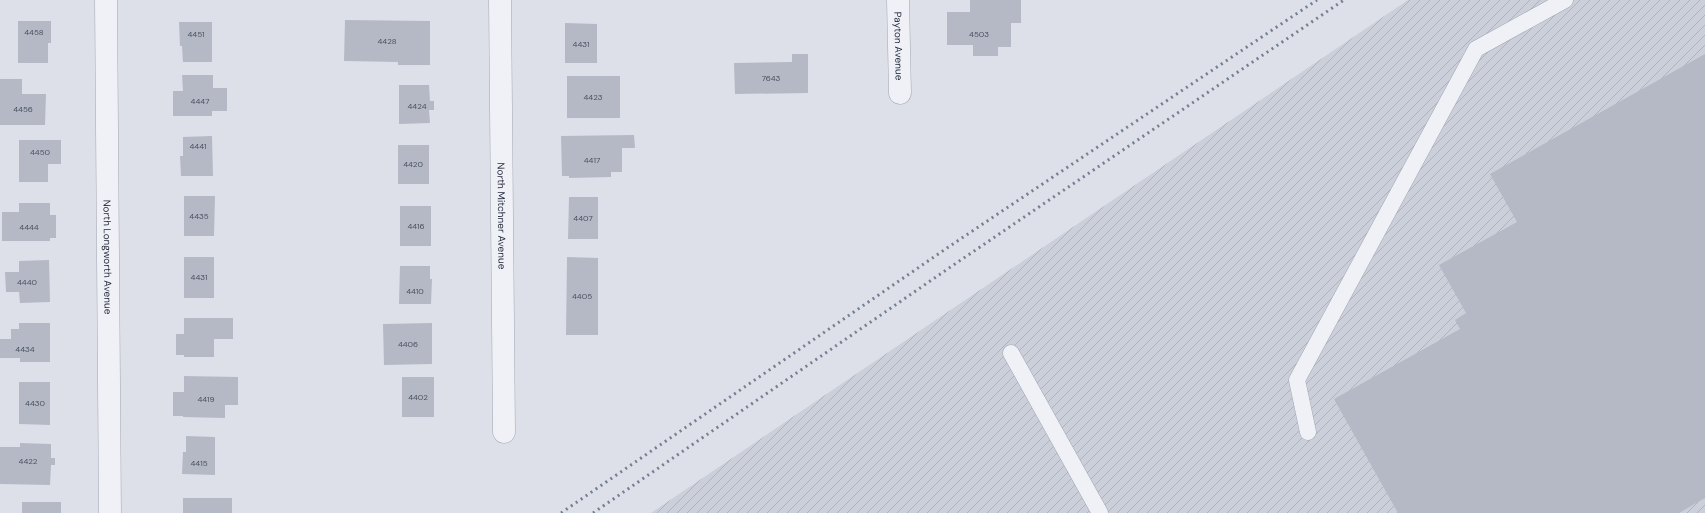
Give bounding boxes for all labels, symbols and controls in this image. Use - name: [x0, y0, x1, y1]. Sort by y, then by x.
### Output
- street label: Payton Avenue: [892, 12, 906, 81]
- house number: 4458: [24, 27, 44, 37]
- house number: 4451: [187, 29, 205, 39]
- house number: 4503: [969, 29, 989, 39]
- house number: 4428: [377, 36, 397, 46]
- house number: 4431: [573, 39, 589, 49]
- house number: 7643: [762, 73, 781, 83]
- house number: 4423: [583, 92, 603, 102]
- house number: 4447: [191, 96, 209, 106]
- house number: 4424: [407, 101, 427, 111]
- house number: 4456: [13, 104, 33, 114]
- house number: 4441: [189, 141, 207, 151]
- house number: 4450: [30, 147, 51, 157]
- house number: 4417: [584, 155, 600, 165]
- house number: 4420: [403, 159, 423, 169]
- street label: North Mitchner Avenue: [495, 163, 509, 270]
- street label: North Longworth Avenue: [101, 200, 115, 315]
- house number: 4435: [189, 211, 209, 221]
- house number: 4407: [573, 213, 593, 223]
- house number: 4416: [407, 221, 425, 231]
- house number: 4444: [19, 222, 39, 232]
- house number: 4431: [191, 272, 207, 282]
- house number: 4440: [17, 277, 38, 287]
- house number: 4410: [406, 286, 424, 296]
- house number: 4405: [572, 291, 592, 301]
- house number: 4406: [398, 339, 418, 349]
- house number: 4434: [15, 344, 35, 354]
- house number: 4402: [408, 392, 428, 402]
- house number: 4419: [197, 394, 215, 404]
- house number: 4430: [25, 398, 45, 408]
- house number: 4422: [19, 456, 38, 466]
- house number: 4415: [190, 458, 208, 468]

